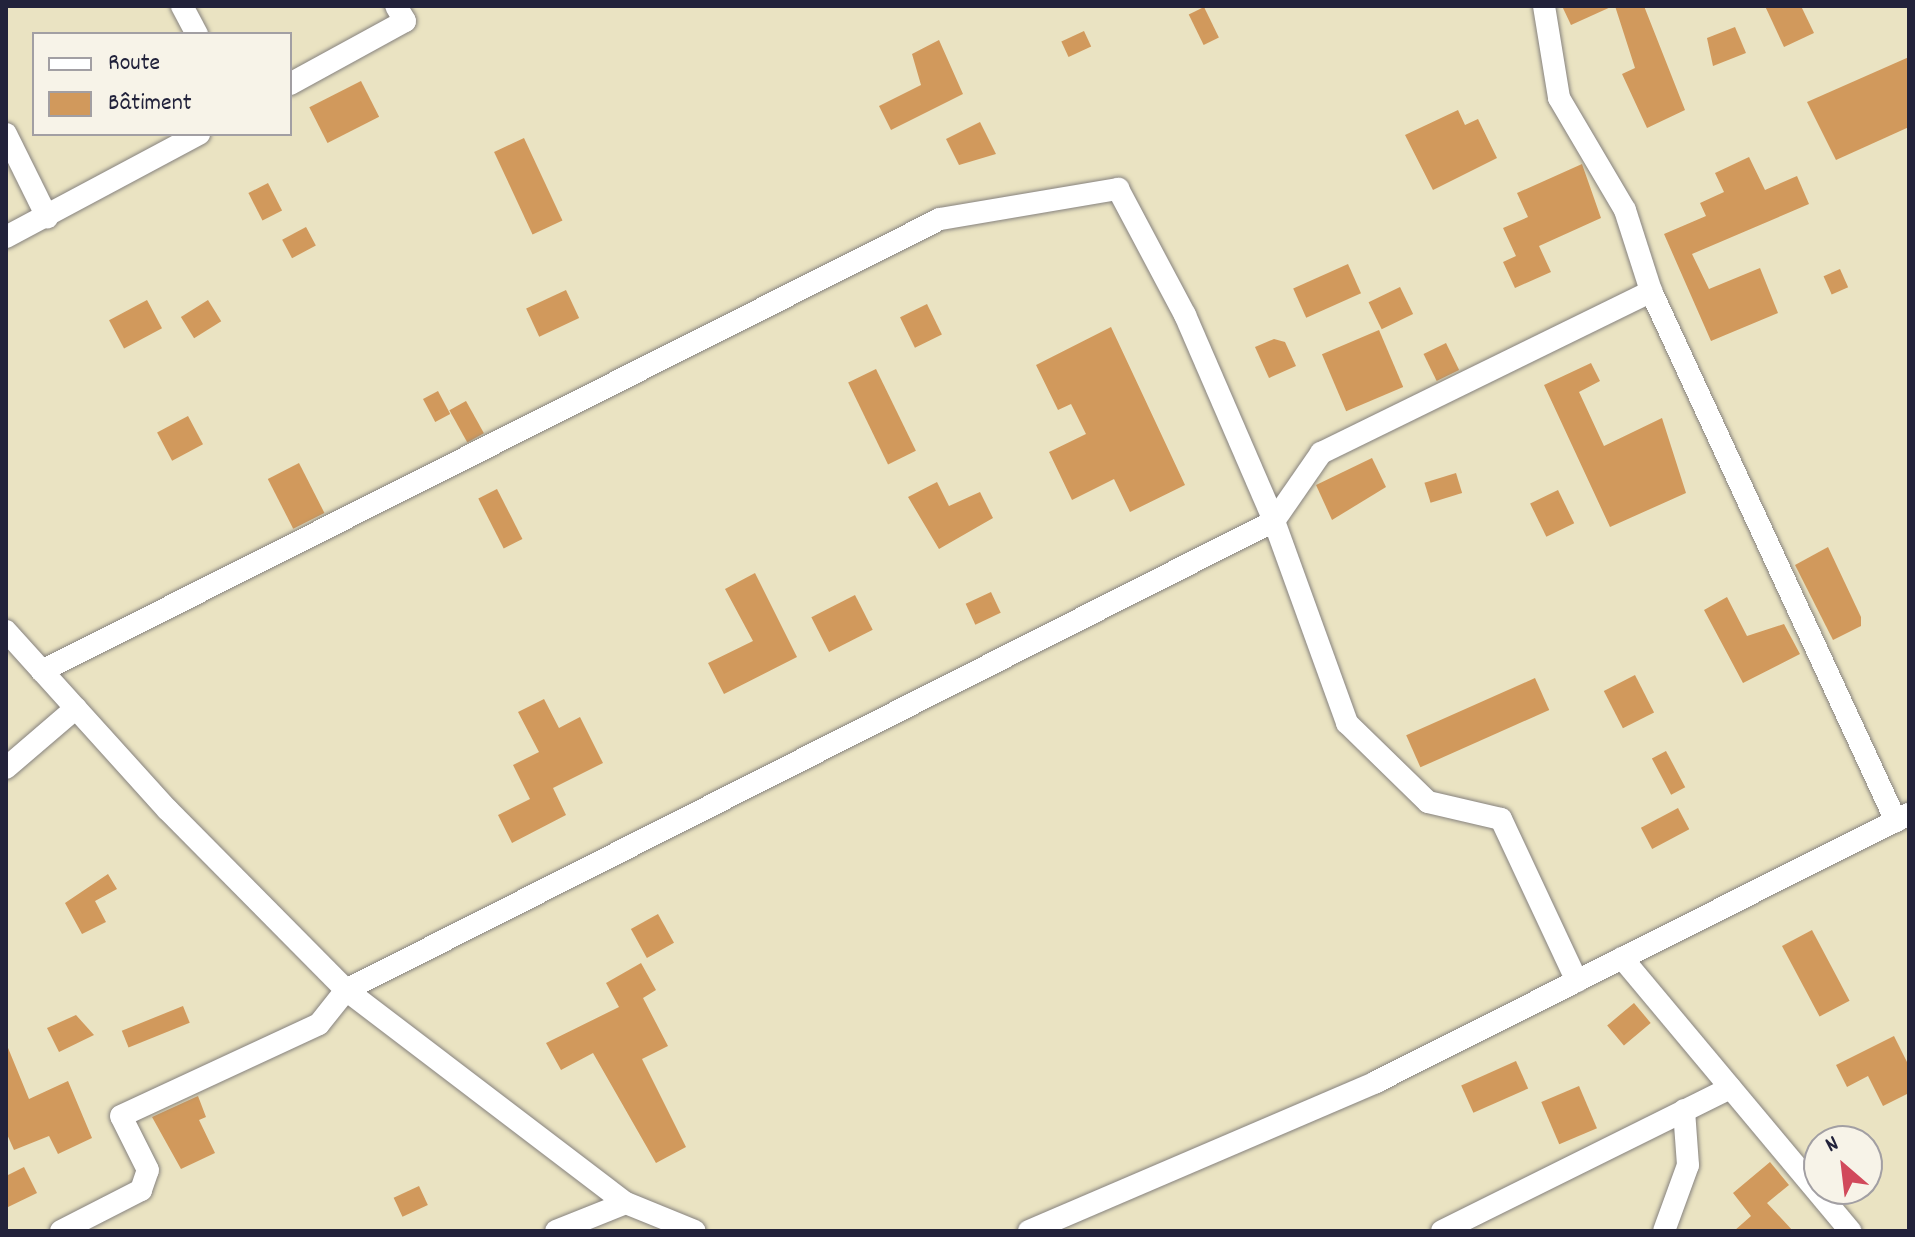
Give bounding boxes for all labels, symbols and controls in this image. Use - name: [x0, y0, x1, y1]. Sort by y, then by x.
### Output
- legend: [32, 32, 292, 136]
- text: Route: [108, 47, 160, 81]
- text: Bâtiment: [108, 87, 192, 121]
- north arrow: [1803, 1125, 1883, 1205]
- text: N: [1820, 1129, 1845, 1161]

